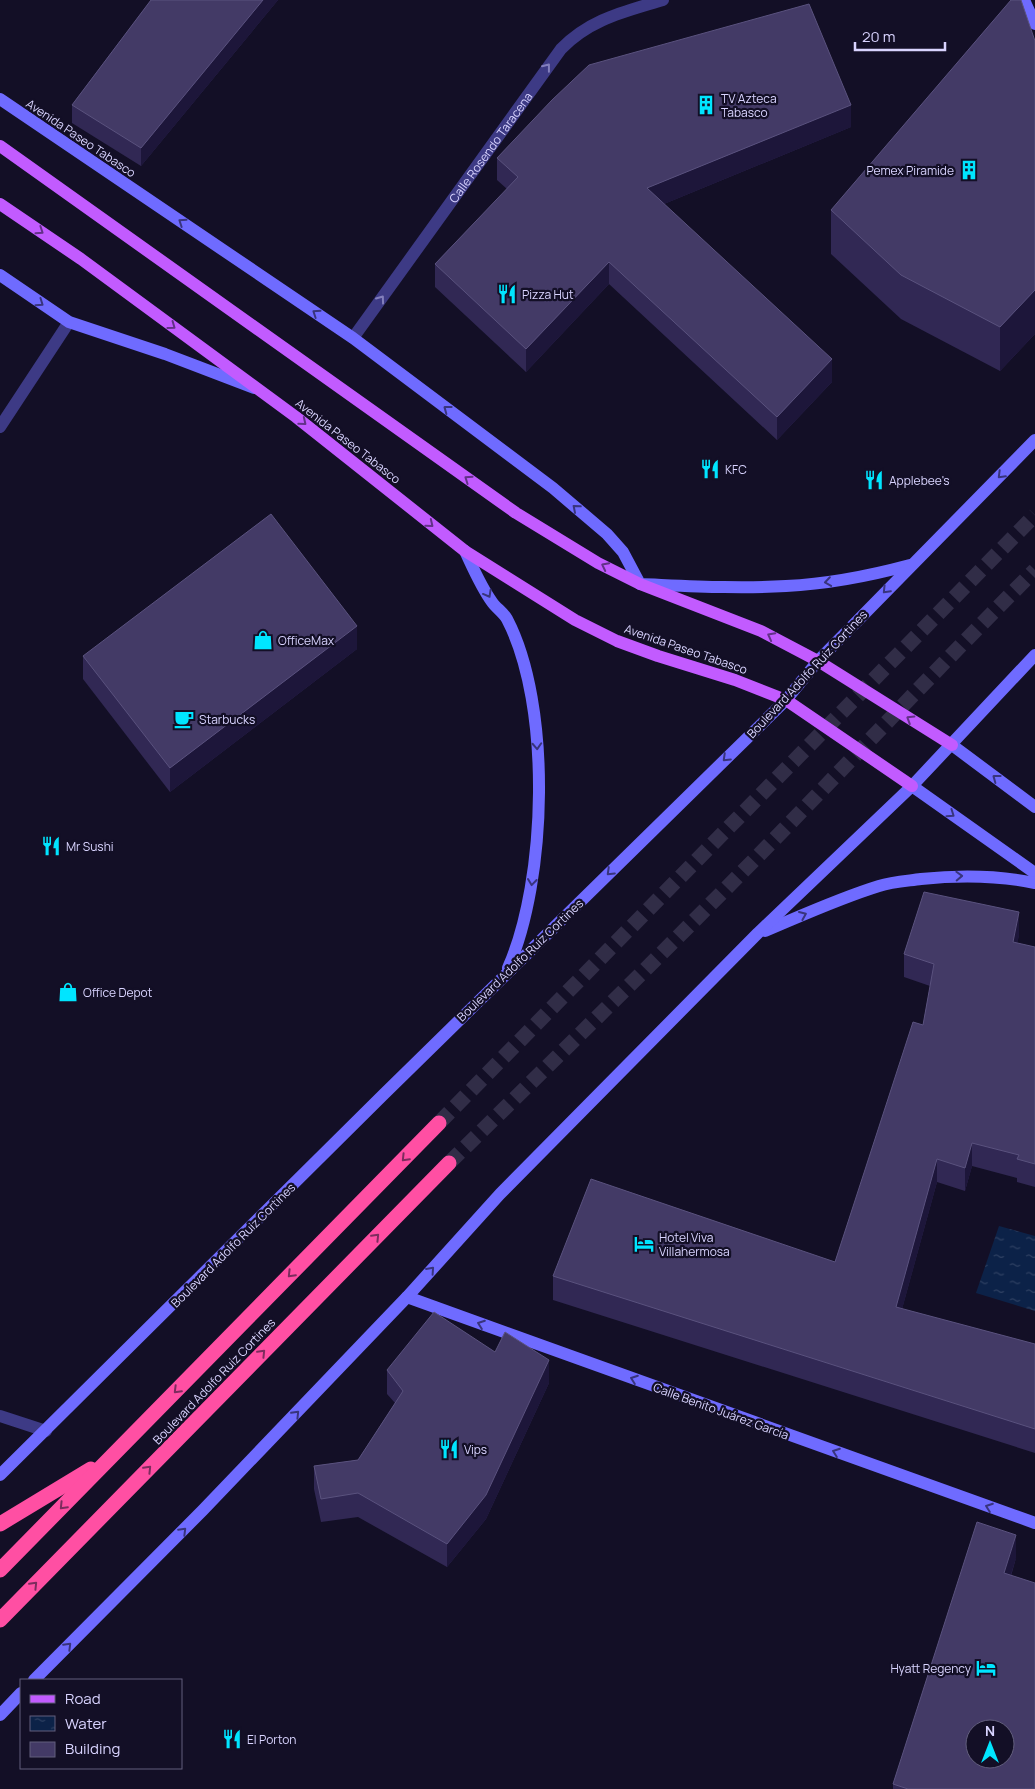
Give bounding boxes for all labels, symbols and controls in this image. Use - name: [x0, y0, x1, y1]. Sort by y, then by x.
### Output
- scale bar: [855, 20, 945, 52]
- text: 20 m: [862, 26, 895, 47]
- one-way arrow: [542, 64, 550, 73]
- street label: Calle Rosendo Taracena: [445, 88, 536, 206]
- place label: TV Azteca Tabasco: [721, 90, 777, 121]
- building icon: TV Azteca Tabasco: [695, 94, 717, 116]
- street label: Avenida Paseo Tabasco: [23, 95, 139, 181]
- building icon: Pemex Piramide: [958, 159, 980, 181]
- place label: Pemex Piramide: [866, 162, 954, 179]
- one-way arrow: [178, 219, 187, 228]
- one-way arrow: [35, 225, 44, 234]
- restaurant icon: Pizza Hut: [496, 283, 518, 305]
- place label: Pizza Hut: [522, 286, 574, 303]
- one-way arrow: [375, 295, 384, 305]
- one-way arrow: [35, 296, 44, 306]
- one-way arrow: [312, 310, 322, 319]
- one-way arrow: [166, 320, 176, 329]
- street label: Avenida Paseo Tabasco: [292, 395, 404, 487]
- one-way arrow: [443, 406, 453, 415]
- one-way arrow: [297, 417, 306, 425]
- restaurant icon: KFC: [699, 458, 721, 480]
- place label: KFC: [725, 461, 747, 478]
- restaurant icon: Applebee's: [863, 469, 885, 491]
- one-way arrow: [997, 469, 1006, 478]
- place label: Applebee's: [889, 472, 950, 489]
- one-way arrow: [464, 476, 474, 485]
- one-way arrow: [573, 504, 582, 513]
- one-way arrow: [424, 518, 433, 526]
- one-way arrow: [601, 562, 610, 572]
- one-way arrow: [824, 576, 832, 586]
- one-way arrow: [883, 584, 892, 593]
- one-way arrow: [481, 589, 491, 598]
- street label: Boulevard Adolfo Ruiz Cortines: [743, 606, 871, 742]
- street label: Avenida Paseo Tabasco: [622, 620, 750, 678]
- shop icon: OfficeMax: [252, 629, 274, 651]
- place label: OfficeMax: [278, 632, 335, 649]
- one-way arrow: [767, 632, 776, 642]
- cafe icon: Starbucks: [173, 708, 195, 730]
- place label: Starbucks: [199, 711, 255, 728]
- one-way arrow: [907, 715, 916, 725]
- one-way arrow: [532, 742, 543, 750]
- one-way arrow: [723, 753, 732, 762]
- one-way arrow: [993, 775, 1002, 783]
- one-way arrow: [946, 808, 955, 817]
- restaurant icon: Mr Sushi: [40, 835, 62, 857]
- place label: Mr Sushi: [66, 838, 114, 855]
- one-way arrow: [607, 866, 616, 875]
- one-way arrow: [955, 871, 963, 882]
- one-way arrow: [527, 878, 537, 887]
- street label: Boulevard Adolfo Ruiz Cortines: [453, 895, 587, 1025]
- one-way arrow: [798, 911, 807, 921]
- shop icon: Office Depot: [57, 981, 79, 1003]
- place label: Office Depot: [83, 984, 153, 1001]
- one-way arrow: [402, 1152, 411, 1161]
- street label: Boulevard Adolfo Ruiz Cortines: [167, 1179, 299, 1311]
- place label: Hotel Viva Villahermosa: [659, 1229, 730, 1260]
- hotel icon: Hotel Viva Villahermosa: [633, 1233, 655, 1255]
- one-way arrow: [370, 1234, 379, 1243]
- one-way arrow: [425, 1266, 434, 1275]
- one-way arrow: [288, 1268, 297, 1277]
- street label: Boulevard Adolfo Ruíz Cortines: [149, 1314, 279, 1448]
- one-way arrow: [477, 1320, 486, 1330]
- one-way arrow: [256, 1350, 265, 1359]
- one-way arrow: [630, 1375, 638, 1385]
- street label: Calle Benito Juárez García: [651, 1379, 791, 1443]
- one-way arrow: [174, 1384, 183, 1393]
- one-way arrow: [290, 1410, 299, 1419]
- restaurant icon: Vips: [438, 1438, 460, 1460]
- place label: Vips: [464, 1441, 487, 1458]
- one-way arrow: [832, 1448, 841, 1458]
- one-way arrow: [142, 1466, 151, 1475]
- one-way arrow: [60, 1500, 69, 1509]
- one-way arrow: [985, 1503, 994, 1513]
- one-way arrow: [177, 1527, 186, 1536]
- one-way arrow: [28, 1582, 37, 1591]
- one-way arrow: [62, 1642, 71, 1651]
- hotel icon: Hyatt Regency: [975, 1657, 997, 1679]
- place label: Hyatt Regency: [890, 1660, 972, 1677]
- legend: [20, 1679, 182, 1769]
- text: Road: [65, 1688, 101, 1709]
- text: Water: [65, 1713, 107, 1734]
- north arrow: [965, 1719, 1015, 1769]
- text: N: [985, 1721, 995, 1740]
- restaurant icon: El Porton: [221, 1728, 243, 1750]
- place label: El Porton: [247, 1731, 296, 1748]
- text: Building: [65, 1738, 120, 1759]

